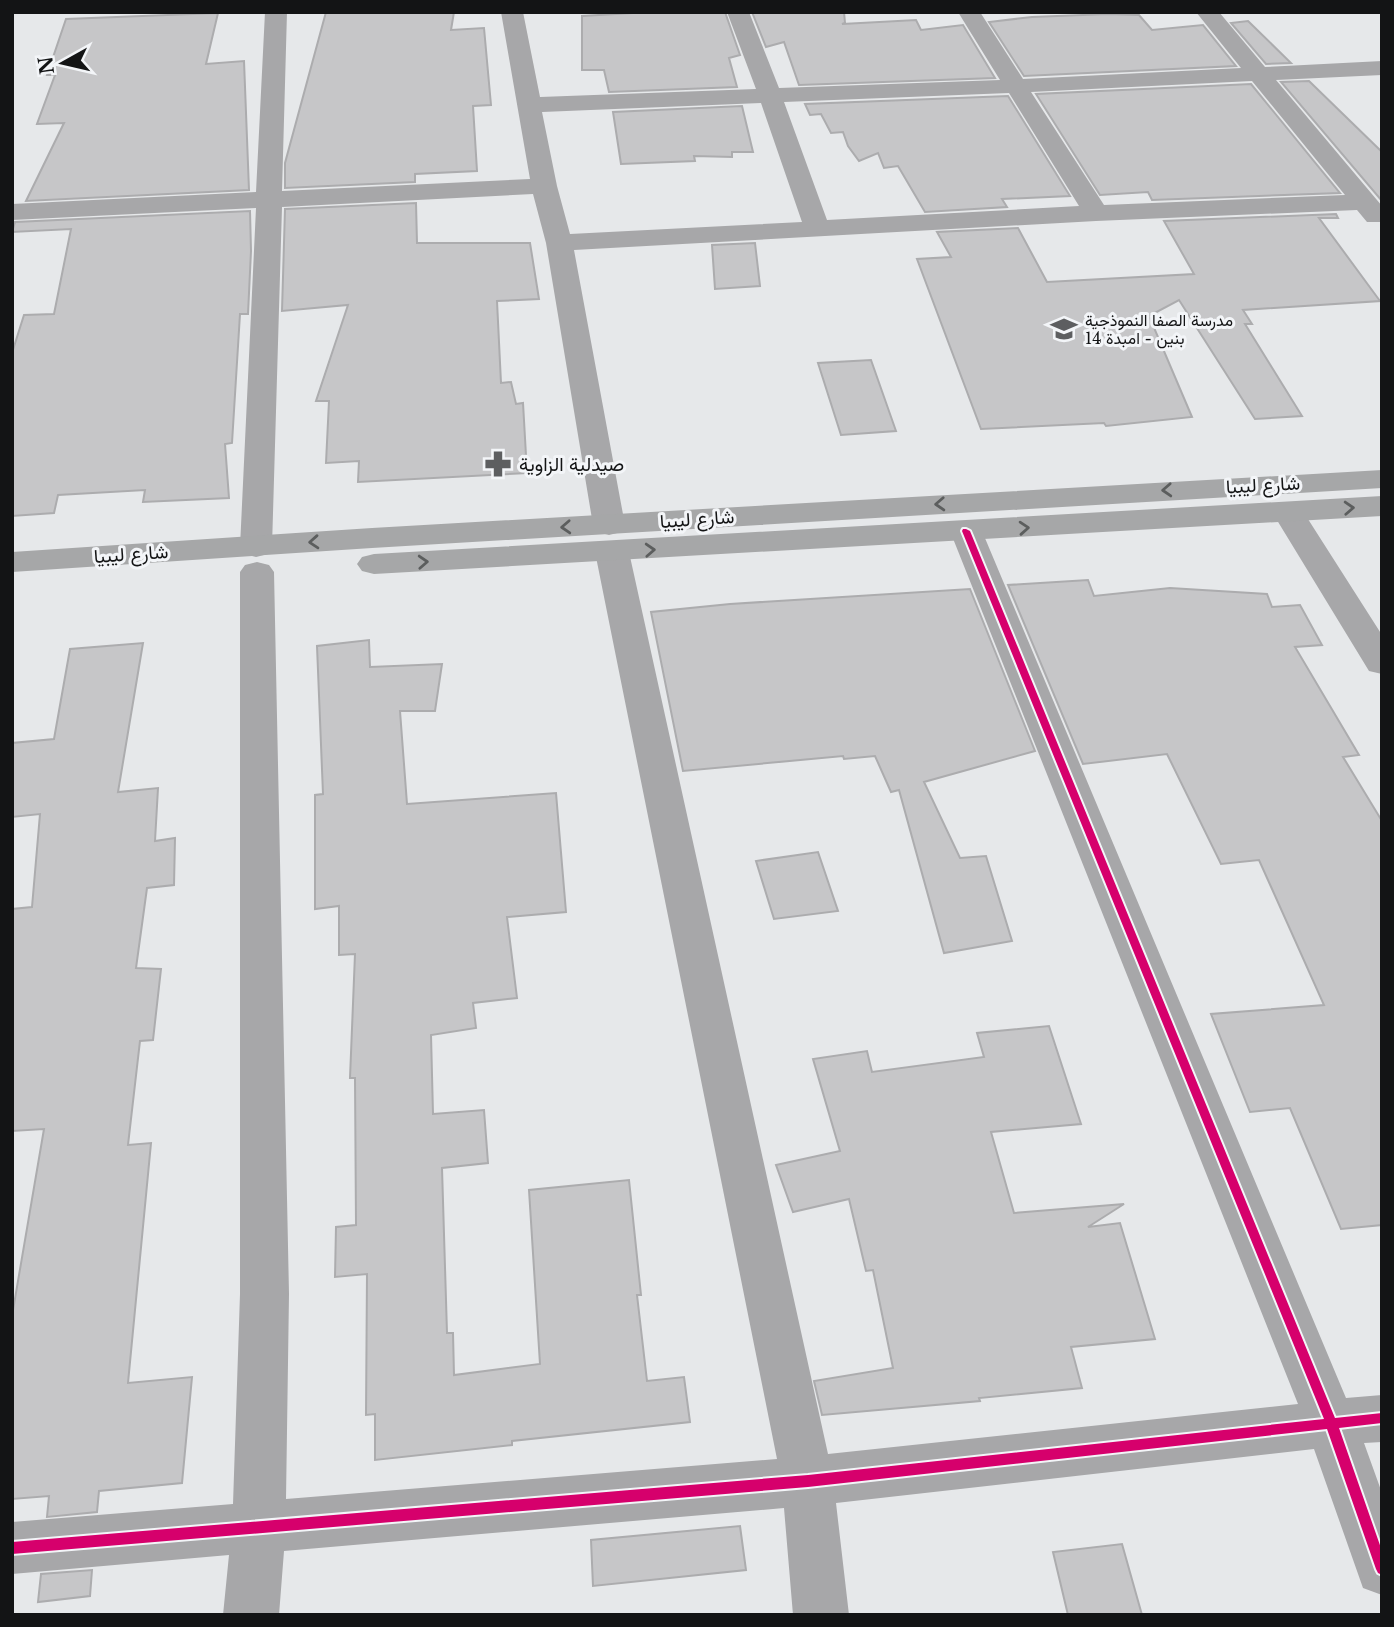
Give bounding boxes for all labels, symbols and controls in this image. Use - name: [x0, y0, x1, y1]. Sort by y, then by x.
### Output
- north arrow: [28, 28, 98, 98]
- text: N: [34, 55, 59, 76]
- place label: مدرسة الصفا النموذجية بنين - امبدة 14: [1085, 310, 1233, 349]
- school or university icon: مدرسة الصفا النموذجية بنين - امبدة 14: [1049, 314, 1079, 344]
- pharmacy icon: صيدلية الزاوية: [483, 449, 513, 479]
- place label: صيدلية الزاوية: [519, 453, 624, 476]
- street label: شارع ليبيا: [1225, 472, 1301, 499]
- one-way arrow: [1161, 482, 1172, 497]
- one-way arrow: [934, 496, 945, 511]
- one-way arrow: [1343, 501, 1354, 516]
- street label: شارع ليبيا: [659, 505, 735, 534]
- one-way arrow: [560, 519, 571, 534]
- one-way arrow: [1018, 520, 1029, 535]
- one-way arrow: [309, 534, 320, 549]
- street label: شارع ليبيا: [93, 540, 169, 569]
- one-way arrow: [645, 542, 656, 557]
- one-way arrow: [417, 554, 428, 569]

